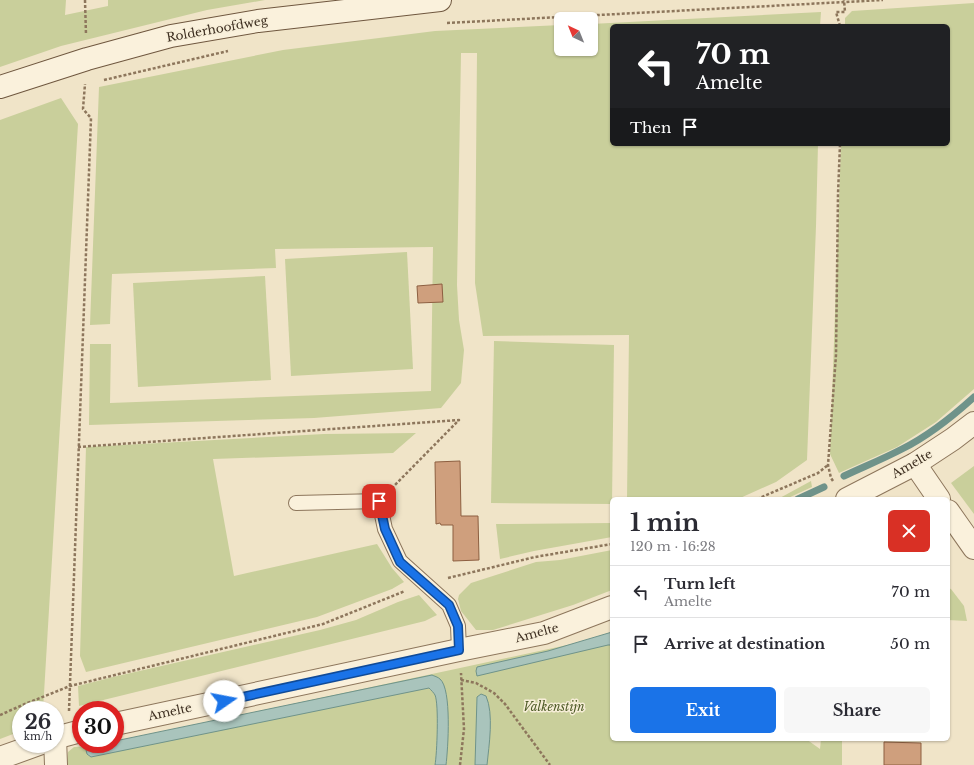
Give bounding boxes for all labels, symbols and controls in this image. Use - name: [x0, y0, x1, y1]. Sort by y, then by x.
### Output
- street label: Rolderhoofdweg: [165, 12, 270, 45]
- north arrow: [554, 12, 598, 56]
- map controls: [554, 12, 598, 56]
- text: 70 m: [696, 37, 770, 72]
- icon: left: [630, 40, 682, 92]
- text: Amelte: [696, 72, 763, 94]
- icon: arrive: [679, 116, 701, 138]
- text: Then: [630, 118, 671, 137]
- street label: Amelte: [888, 446, 935, 482]
- pin: [362, 484, 396, 518]
- icon: arrive: [368, 490, 390, 512]
- text: 1 min: [630, 508, 700, 537]
- button: close: [888, 510, 930, 552]
- text: 120 m · 16:28: [630, 538, 716, 555]
- text: Turn left: [664, 574, 735, 593]
- icon: left: [630, 581, 652, 603]
- text: 70 m: [891, 582, 930, 601]
- text: Amelte: [664, 593, 712, 610]
- street label: Amelte: [513, 620, 560, 646]
- icon: arrive: [630, 633, 652, 655]
- text: Arrive at destination: [664, 634, 825, 653]
- text: 50 m: [890, 634, 930, 653]
- position arrow: [203, 680, 245, 722]
- button: Exit: [630, 687, 776, 733]
- button: Share: [784, 687, 930, 733]
- park label: Valkenstijn: [523, 699, 585, 714]
- street label: Amelte: [146, 700, 193, 724]
- speed limit sign: 30: [72, 701, 124, 753]
- text: 26: [25, 710, 51, 734]
- text: km/h: [24, 730, 52, 743]

